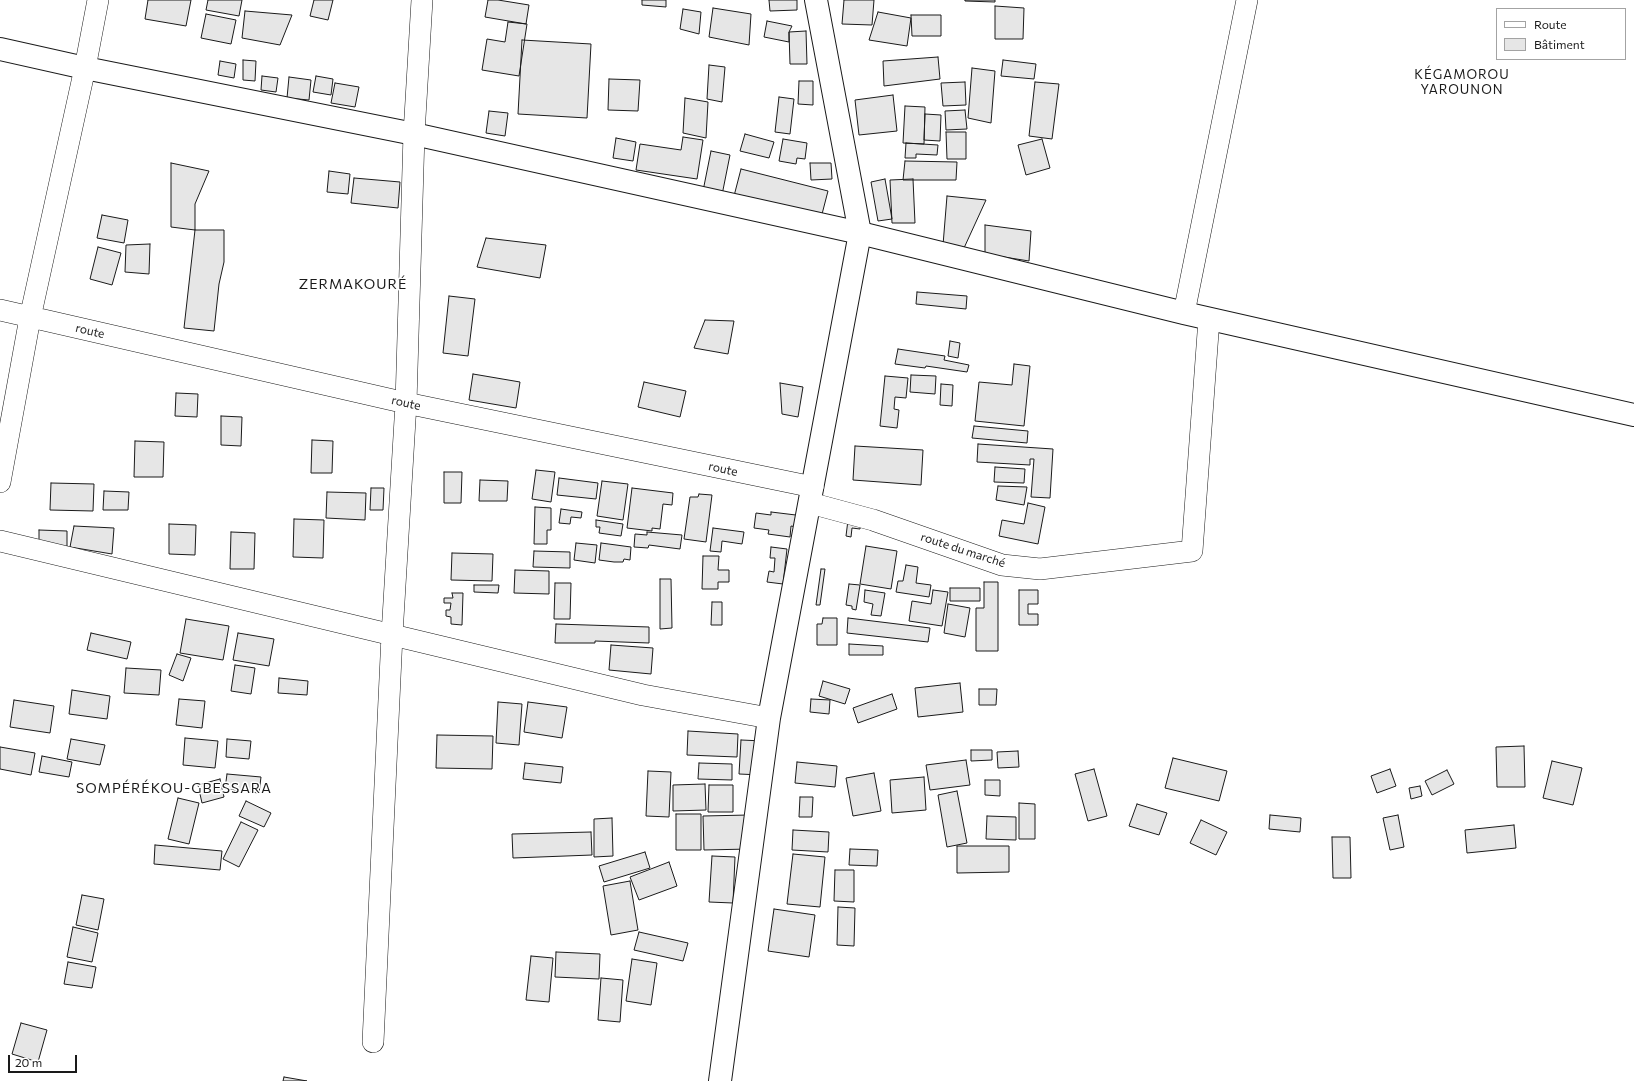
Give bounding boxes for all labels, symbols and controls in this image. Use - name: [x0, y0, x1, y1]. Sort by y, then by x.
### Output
- legend: [1496, 8, 1626, 60]
- text: Route: [1534, 17, 1567, 31]
- text: Bâtiment: [1534, 37, 1585, 51]
- district label: KÉGAMOROU YAROUNON: [1414, 67, 1510, 98]
- district label: ZERMAKOURÉ: [299, 276, 407, 292]
- street label: route: [74, 321, 106, 341]
- street label: route: [390, 393, 422, 413]
- street label: route: [707, 459, 739, 479]
- street label: route du marché: [919, 530, 1007, 570]
- district label: SOMPÉRÉKOU-GBESSARA: [76, 780, 272, 796]
- scale bar: [10, 1047, 79, 1073]
- text: 20 m: [15, 1055, 42, 1069]

